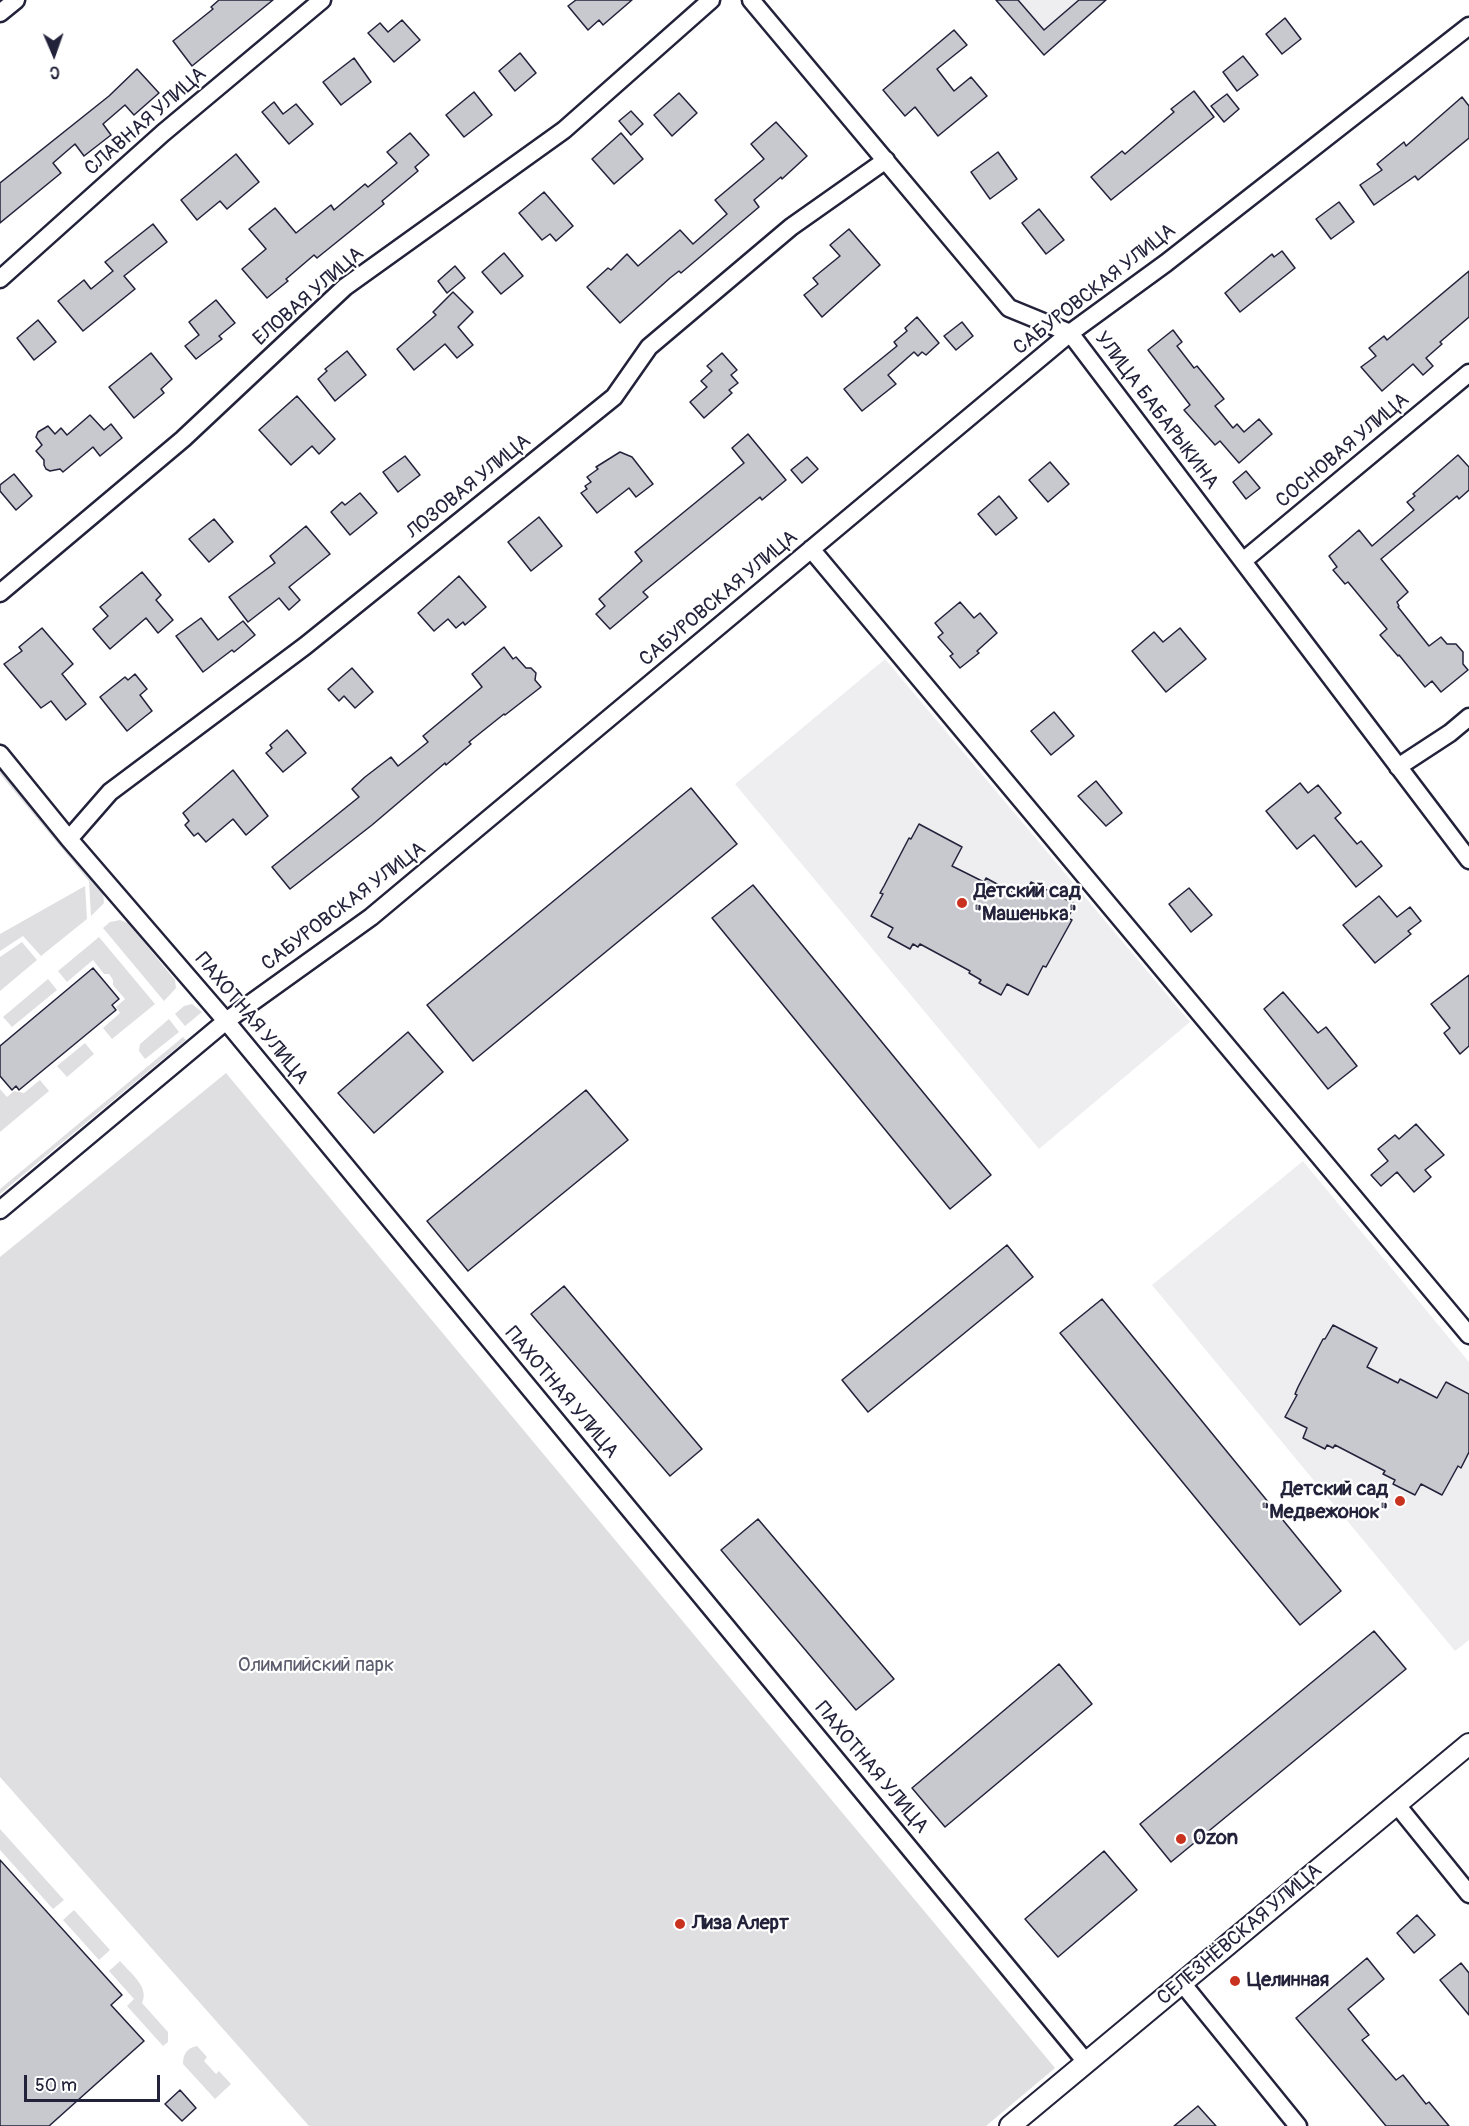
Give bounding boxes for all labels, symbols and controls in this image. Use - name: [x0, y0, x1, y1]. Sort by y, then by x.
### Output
- north arrow: [24, 24, 84, 84]
- text: С: [49, 62, 60, 82]
- street label: СЛАВНАЯ УЛИЦА: [80, 63, 212, 181]
- street label: САБУРОВСКАЯ УЛИЦА: [1009, 219, 1181, 361]
- street label: ЕЛОВАЯ УЛИЦА: [249, 243, 369, 351]
- street label: УЛИЦА БАБАРЫКИНА: [1089, 328, 1223, 494]
- street label: СОСНОВАЯ УЛИЦА: [1272, 388, 1414, 514]
- street label: ЛОЗОВАЯ УЛИЦА: [402, 430, 536, 544]
- street label: САБУРОВСКАЯ УЛИЦА: [635, 526, 803, 672]
- street label: САБУРОВСКАЯ УЛИЦА: [257, 837, 431, 977]
- place label: Детский сад "Машенька": [974, 880, 1081, 927]
- marker: Детский сад "Машенька": [955, 896, 969, 910]
- street label: ПАХОТНАЯ УЛИЦА: [189, 948, 313, 1090]
- street label: ПАХОТНАЯ УЛИЦА: [499, 1322, 623, 1464]
- place label: Детский сад "Медвежонок": [1261, 1478, 1388, 1525]
- marker: Детский сад "Медвежонок": [1393, 1494, 1407, 1508]
- park label: Олимпийский парк: [238, 1654, 394, 1678]
- street label: ПАХОТНАЯ УЛИЦА: [809, 1697, 933, 1839]
- place label: Ozon: [1193, 1827, 1238, 1851]
- marker: Ozon: [1174, 1832, 1188, 1846]
- street label: СЕЛЕЗНЁВСКАЯ УЛИЦА: [1153, 1859, 1327, 2011]
- place label: Лиза Алерт: [692, 1912, 789, 1936]
- marker: Лиза Алерт: [673, 1917, 687, 1931]
- place label: Целинная: [1247, 1969, 1329, 1993]
- marker: Целинная: [1228, 1974, 1242, 1988]
- scale bar: [27, 2063, 164, 2101]
- text: 50 m: [35, 2074, 77, 2097]

